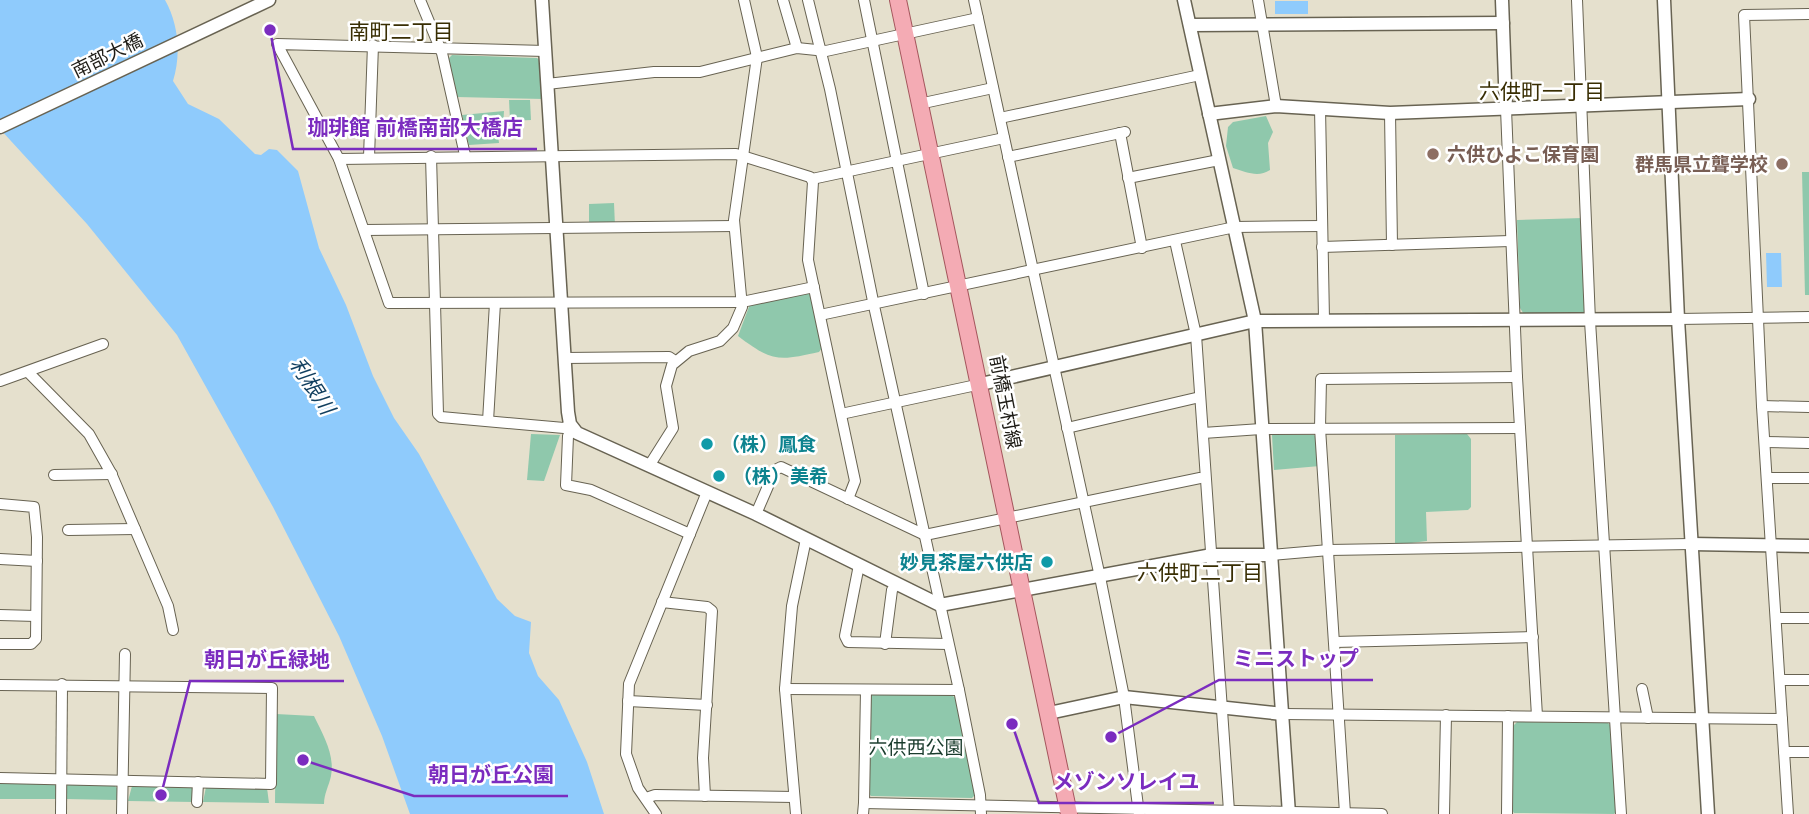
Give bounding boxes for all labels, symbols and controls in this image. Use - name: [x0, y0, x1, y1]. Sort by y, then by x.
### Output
- district label: 南町二丁目: [349, 18, 454, 45]
- street label: 南部大橋: [68, 28, 147, 83]
- district label: 六供町一丁目: [1479, 78, 1605, 105]
- callout: 珈琲館 前橋南部大橋店: [293, 107, 537, 149]
- text: 珈琲館 前橋南部大橋店: [307, 114, 523, 141]
- place label: 六供ひよこ保育園: [1447, 142, 1599, 167]
- marker: 六供ひよこ保育園: [1425, 146, 1441, 162]
- place label: 群馬県立聾学校: [1635, 152, 1768, 177]
- marker: 群馬県立聾学校: [1774, 156, 1790, 172]
- water label: 利根川: [284, 352, 342, 421]
- street label: 前橋玉村線: [984, 353, 1027, 451]
- place label: （株）鳳食: [721, 432, 816, 457]
- marker: （株）鳳食: [699, 436, 715, 452]
- place label: （株）美希: [733, 464, 828, 489]
- marker: （株）美希: [711, 468, 727, 484]
- place label: 妙見茶屋六供店: [900, 550, 1033, 575]
- marker: 妙見茶屋六供店: [1039, 554, 1055, 570]
- district label: 六供町二丁目: [1137, 559, 1263, 586]
- callout: ミニストップ: [1219, 638, 1373, 680]
- callout: 朝日が丘緑地: [190, 639, 344, 681]
- text: ミニストップ: [1233, 645, 1359, 672]
- text: 朝日が丘緑地: [204, 646, 330, 673]
- park label: 六供西公園: [868, 735, 964, 760]
- callout: 朝日が丘公園: [414, 754, 568, 796]
- text: 朝日が丘公園: [428, 761, 554, 788]
- callout: メゾンソレイユ: [1039, 761, 1214, 803]
- text: メゾンソレイユ: [1053, 768, 1199, 795]

